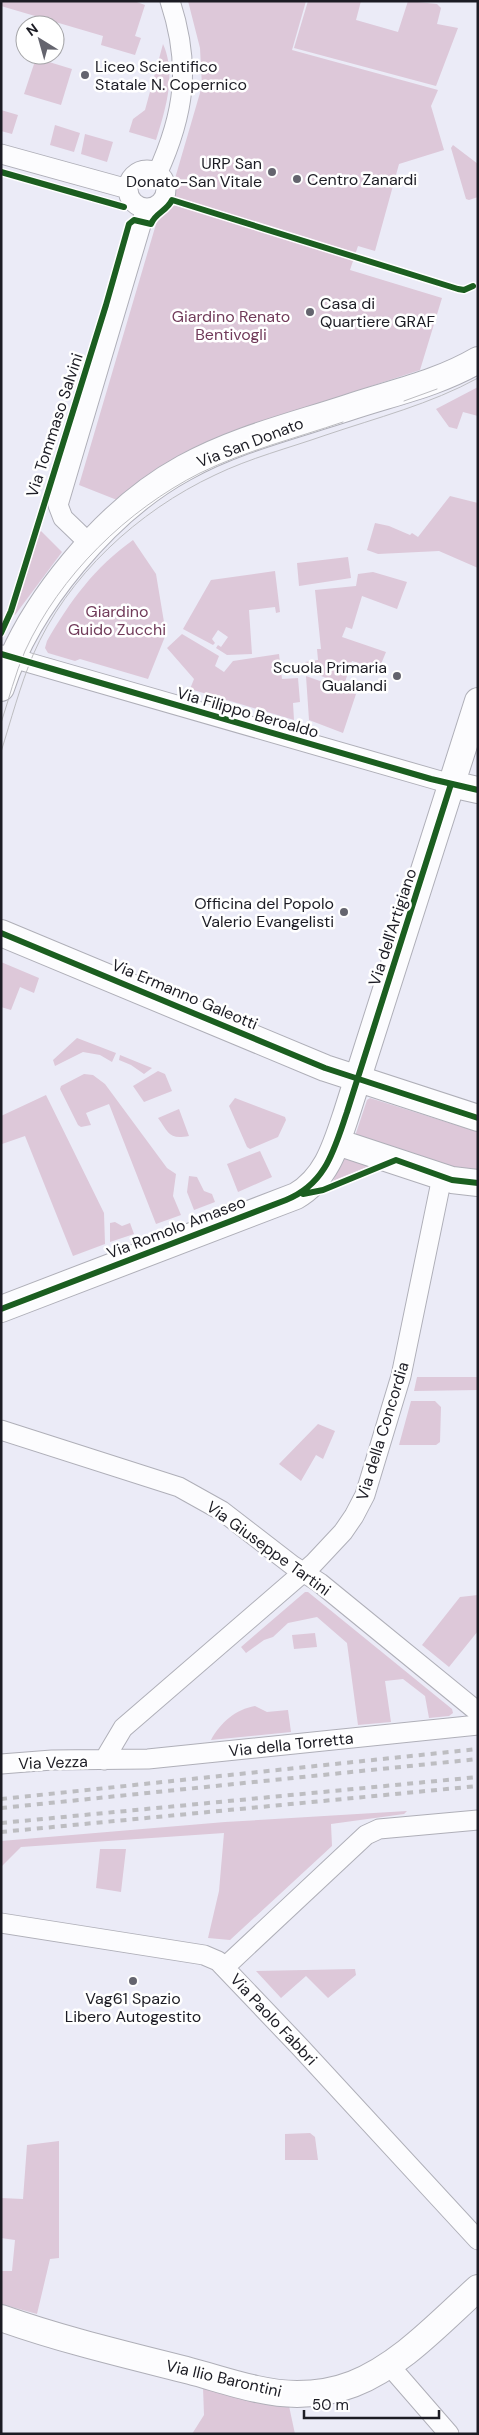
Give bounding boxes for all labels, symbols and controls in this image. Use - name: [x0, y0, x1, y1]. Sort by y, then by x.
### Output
- north arrow: [15, 15, 65, 65]
- text: N: [23, 19, 42, 40]
- place label: Liceo Scientifico Statale N. Copernico: [95, 56, 247, 95]
- marker: Liceo Scientifico Statale N. Copernico: [79, 69, 91, 81]
- place label: URP San Donato-San Vitale: [126, 153, 262, 192]
- marker: URP San Donato-San Vitale: [266, 166, 278, 178]
- place label: Centro Zanardi: [307, 169, 417, 190]
- marker: Centro Zanardi: [291, 173, 303, 185]
- place label: Casa di Quartiere GRAF: [320, 293, 436, 332]
- park label: Giardino Renato Bentivogli: [172, 306, 290, 345]
- marker: Casa di Quartiere GRAF: [304, 306, 316, 318]
- street label: Via Tommaso Salvini: [21, 350, 88, 500]
- street label: Via San Donato: [194, 412, 307, 472]
- park label: Giardino Guido Zucchi: [68, 601, 166, 640]
- place label: Scuola Primaria Gualandi: [273, 657, 387, 696]
- marker: Scuola Primaria Gualandi: [391, 670, 403, 682]
- street label: Via Filippo Beroaldo: [174, 682, 321, 743]
- street label: Via dell'Artigiano: [364, 866, 421, 988]
- place label: Officina del Popolo Valerio Evangelisti: [194, 893, 334, 932]
- marker: Officina del Popolo Valerio Evangelisti: [338, 906, 350, 918]
- street label: Via Ermanno Galeotti: [109, 954, 261, 1035]
- street label: Via Romolo Amaseo: [104, 1191, 249, 1264]
- street label: Via della Concordia: [351, 1359, 414, 1503]
- street label: Via Giuseppe Tartini: [202, 1496, 335, 1601]
- street label: Via della Torretta: [228, 1728, 354, 1761]
- street label: Via Vezza: [18, 1751, 88, 1774]
- street label: Via Paolo Fabbri: [226, 1969, 322, 2070]
- marker: Vag61 Spazio Libero Autogestito: [127, 1975, 139, 1987]
- place label: Vag61 Spazio Libero Autogestito: [65, 1988, 201, 2027]
- street label: Via Ilio Barontini: [164, 2355, 284, 2402]
- scale bar: [304, 2388, 439, 2420]
- text: 50 m: [312, 2395, 349, 2415]

